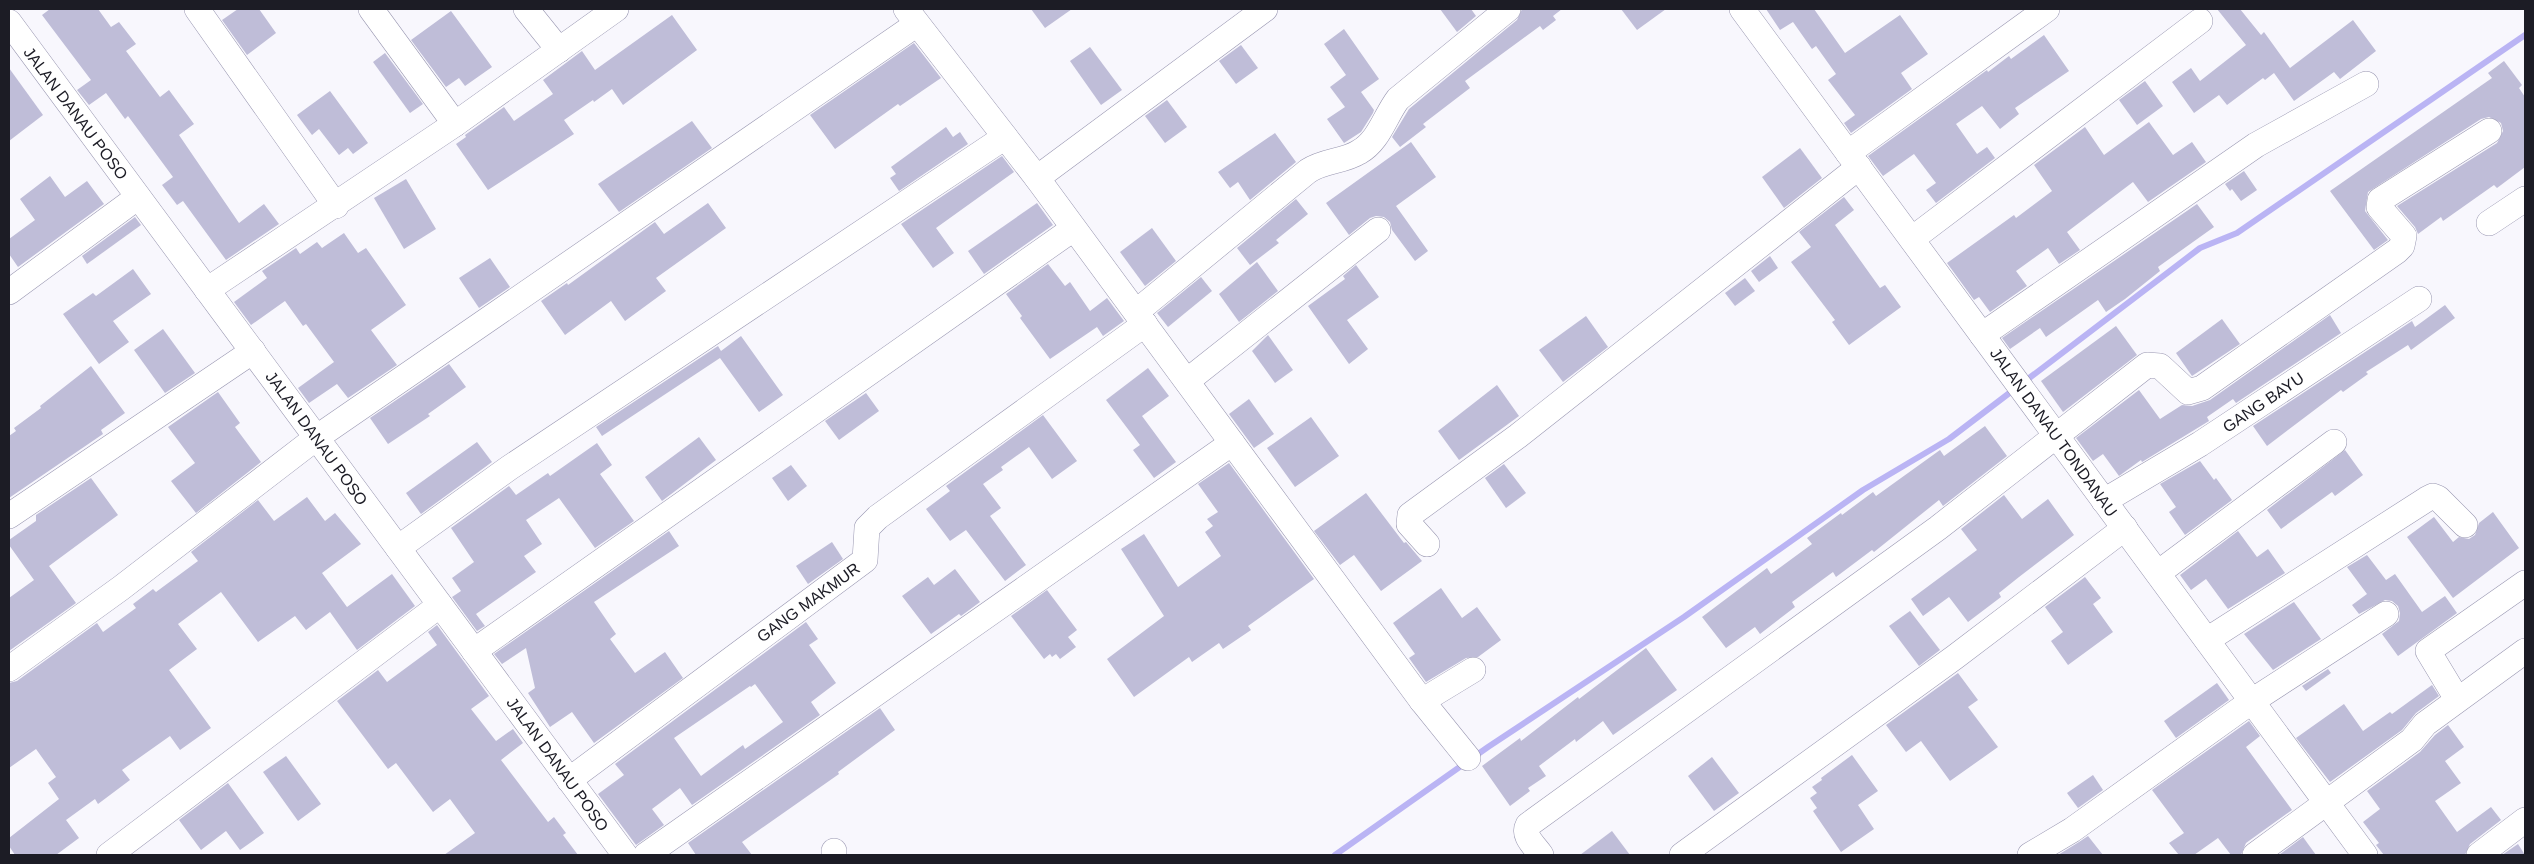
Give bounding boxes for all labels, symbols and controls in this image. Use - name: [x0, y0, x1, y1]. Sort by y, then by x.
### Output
- street label: JALAN DANAU POSO: [20, 44, 131, 183]
- street label: JALAN DANAU TONDANAU: [1987, 345, 2120, 520]
- street label: JALAN DANAU POSO: [262, 368, 371, 508]
- street label: GANG BAYU: [2220, 369, 2307, 436]
- street label: GANG MAKMUR: [754, 559, 863, 645]
- street label: JALAN DANAU POSO: [503, 694, 612, 834]

